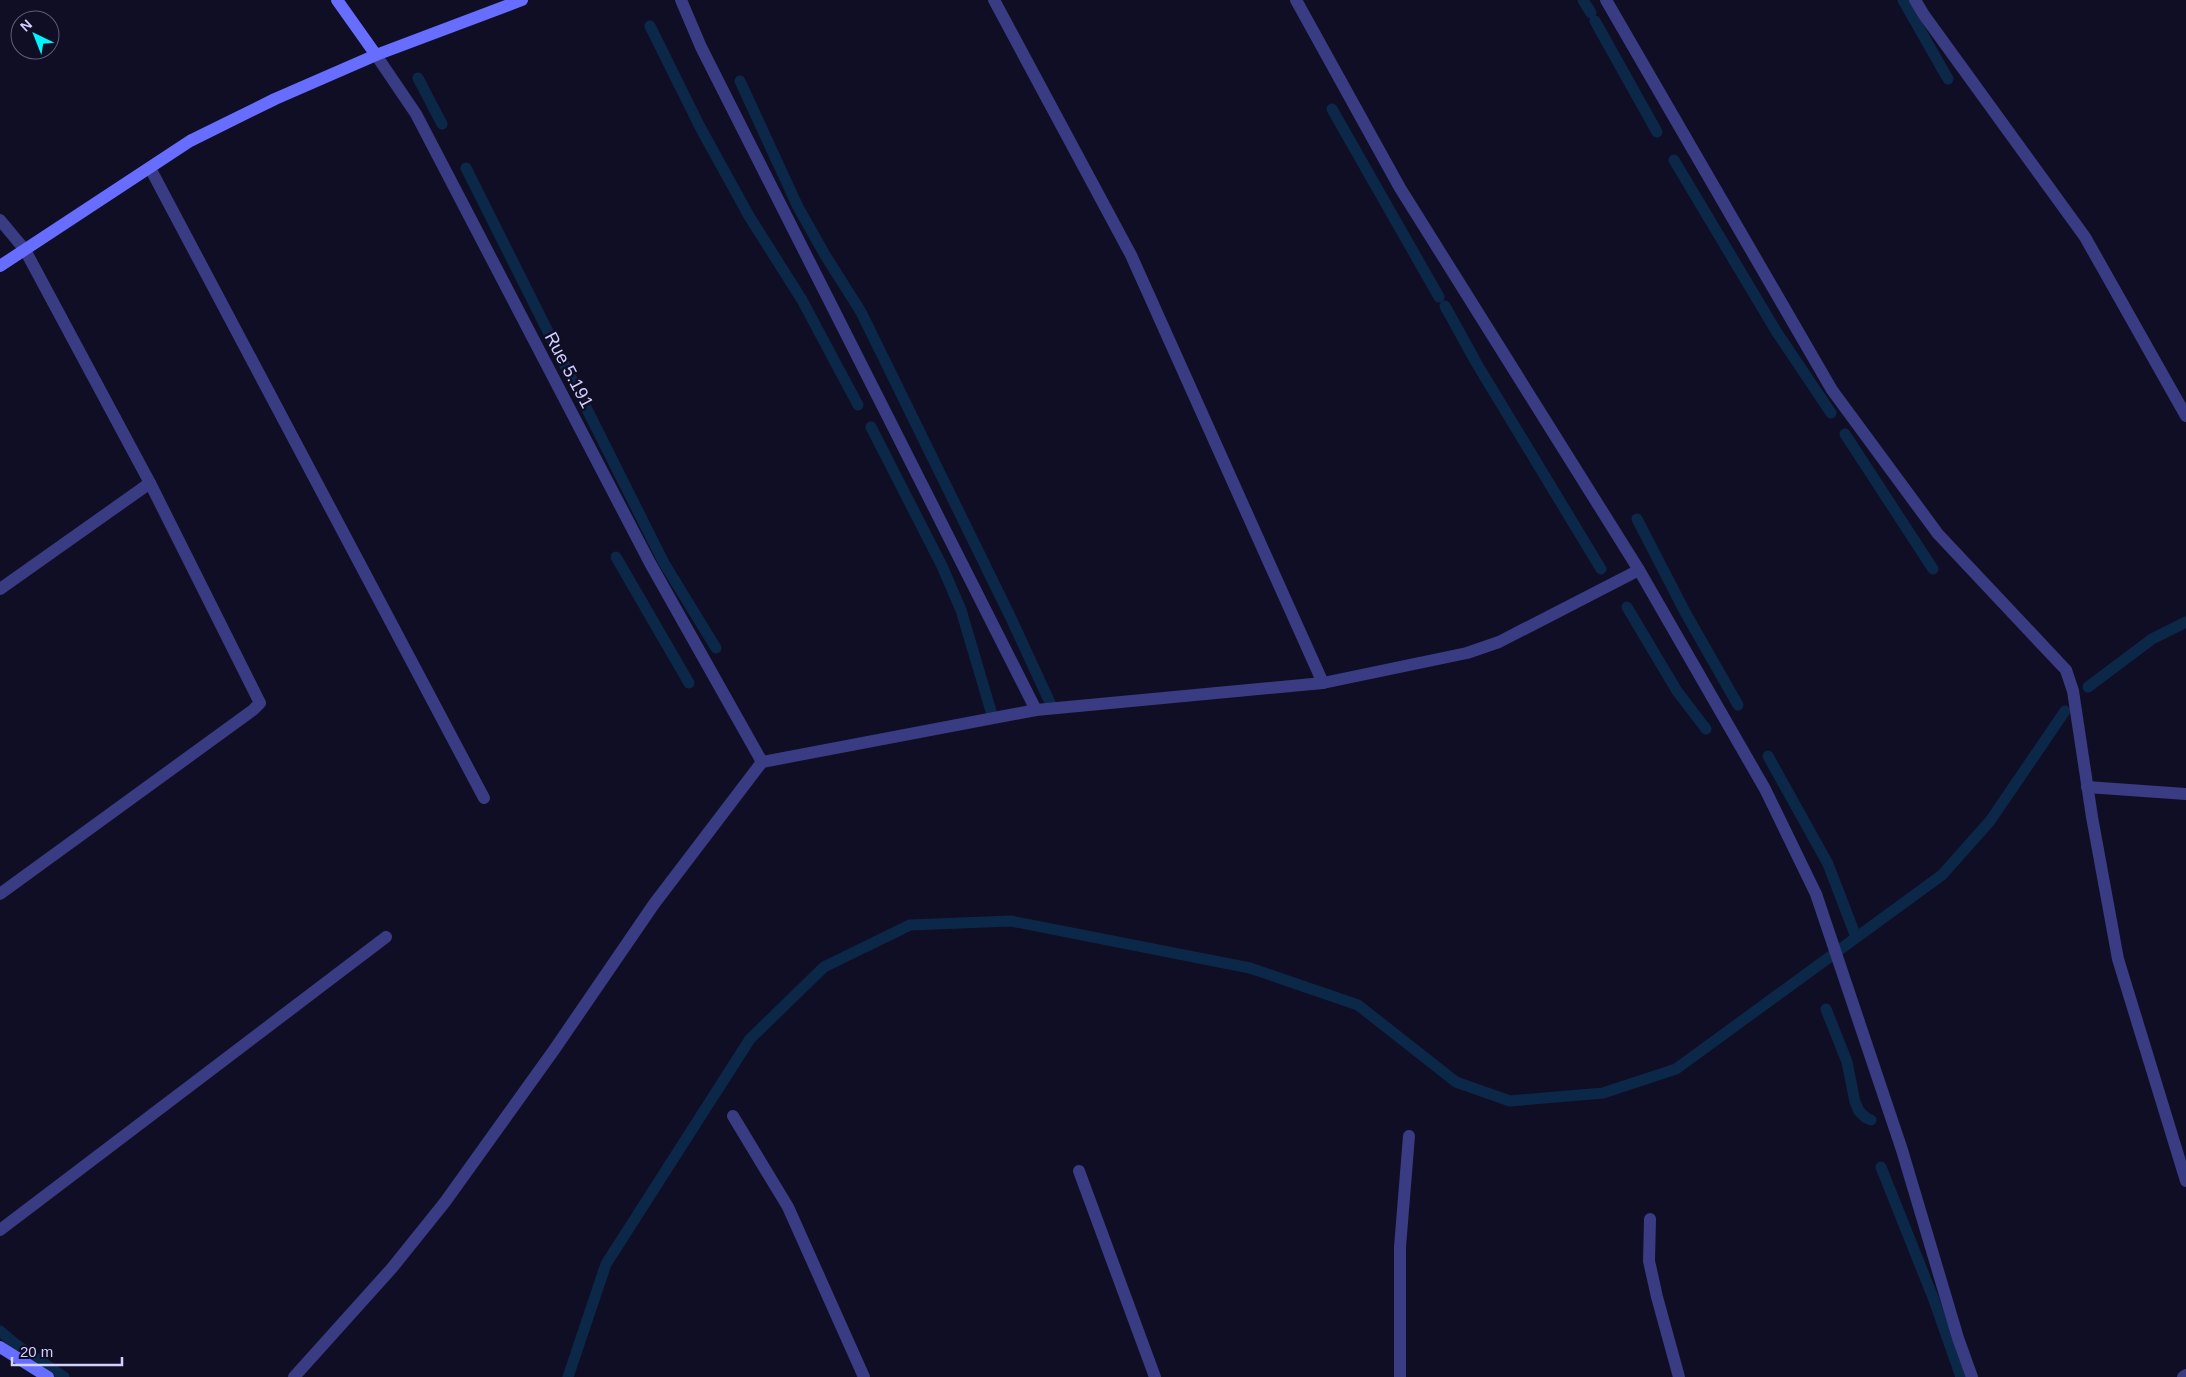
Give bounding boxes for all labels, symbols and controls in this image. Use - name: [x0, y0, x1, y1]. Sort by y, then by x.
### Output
- north arrow: [10, 10, 60, 60]
- text: N: [17, 16, 35, 35]
- street label: Rue 5.191: [541, 329, 597, 411]
- scale bar: [12, 1334, 122, 1366]
- text: 20 m: [20, 1343, 53, 1360]

